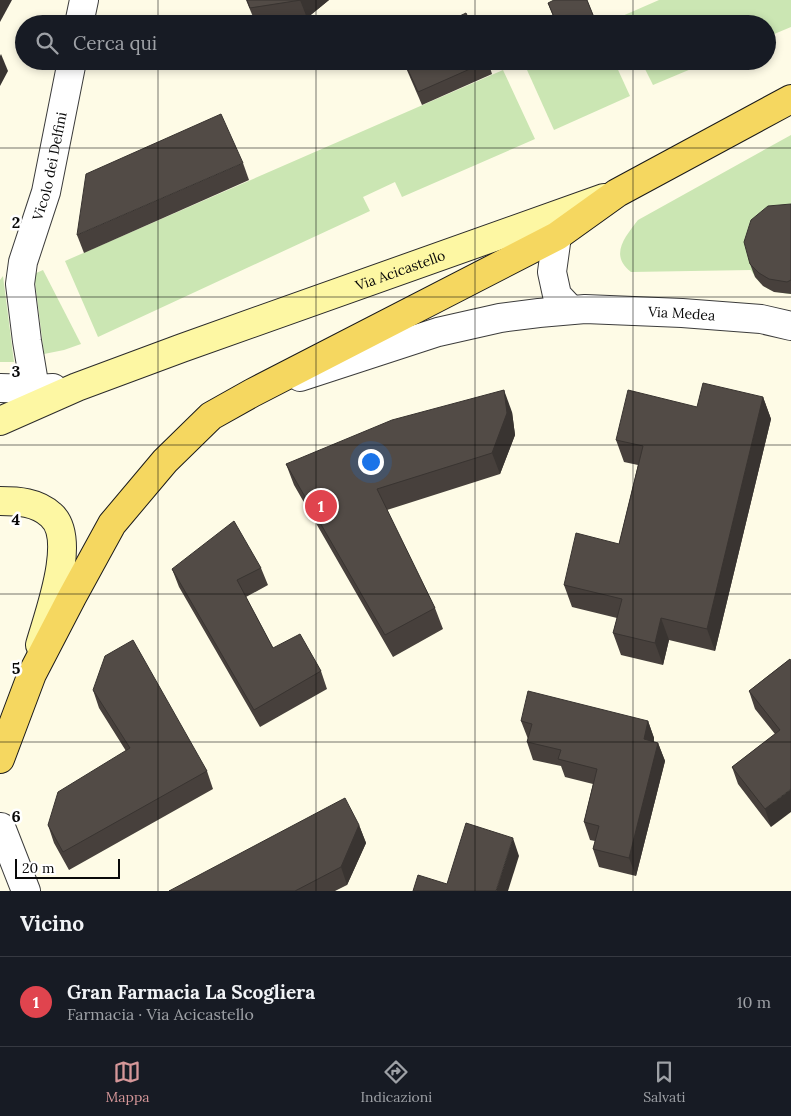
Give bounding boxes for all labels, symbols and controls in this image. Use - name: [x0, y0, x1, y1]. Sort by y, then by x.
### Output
- search box: [15, 15, 776, 70]
- icon: search: [33, 29, 61, 57]
- text: Cerca qui: [73, 31, 157, 55]
- street label: Vicolo dei Delfini: [28, 110, 71, 224]
- text: 2: [12, 212, 20, 232]
- street label: Via Acicastello: [352, 246, 448, 295]
- street label: Via Medea: [647, 303, 716, 324]
- text: 3: [12, 361, 21, 381]
- your location: [358, 449, 384, 475]
- pin: 1: [305, 487, 337, 525]
- text: 4: [12, 509, 21, 529]
- text: 5: [12, 658, 21, 678]
- text: 6: [11, 806, 21, 826]
- scale bar: [15, 856, 120, 879]
- text: 20 m: [22, 859, 54, 877]
- text: Vicino: [20, 910, 84, 937]
- text: Gran Farmacia La Scogliera: [67, 980, 315, 1004]
- text: 1: [33, 992, 39, 1012]
- text: 10 m: [737, 992, 771, 1012]
- text: Farmacia · Via Acicastello: [67, 1004, 254, 1024]
- tab: Mappa: [105, 1058, 150, 1106]
- tab: Indicazioni: [360, 1058, 432, 1106]
- tab: Salvati: [643, 1058, 685, 1106]

